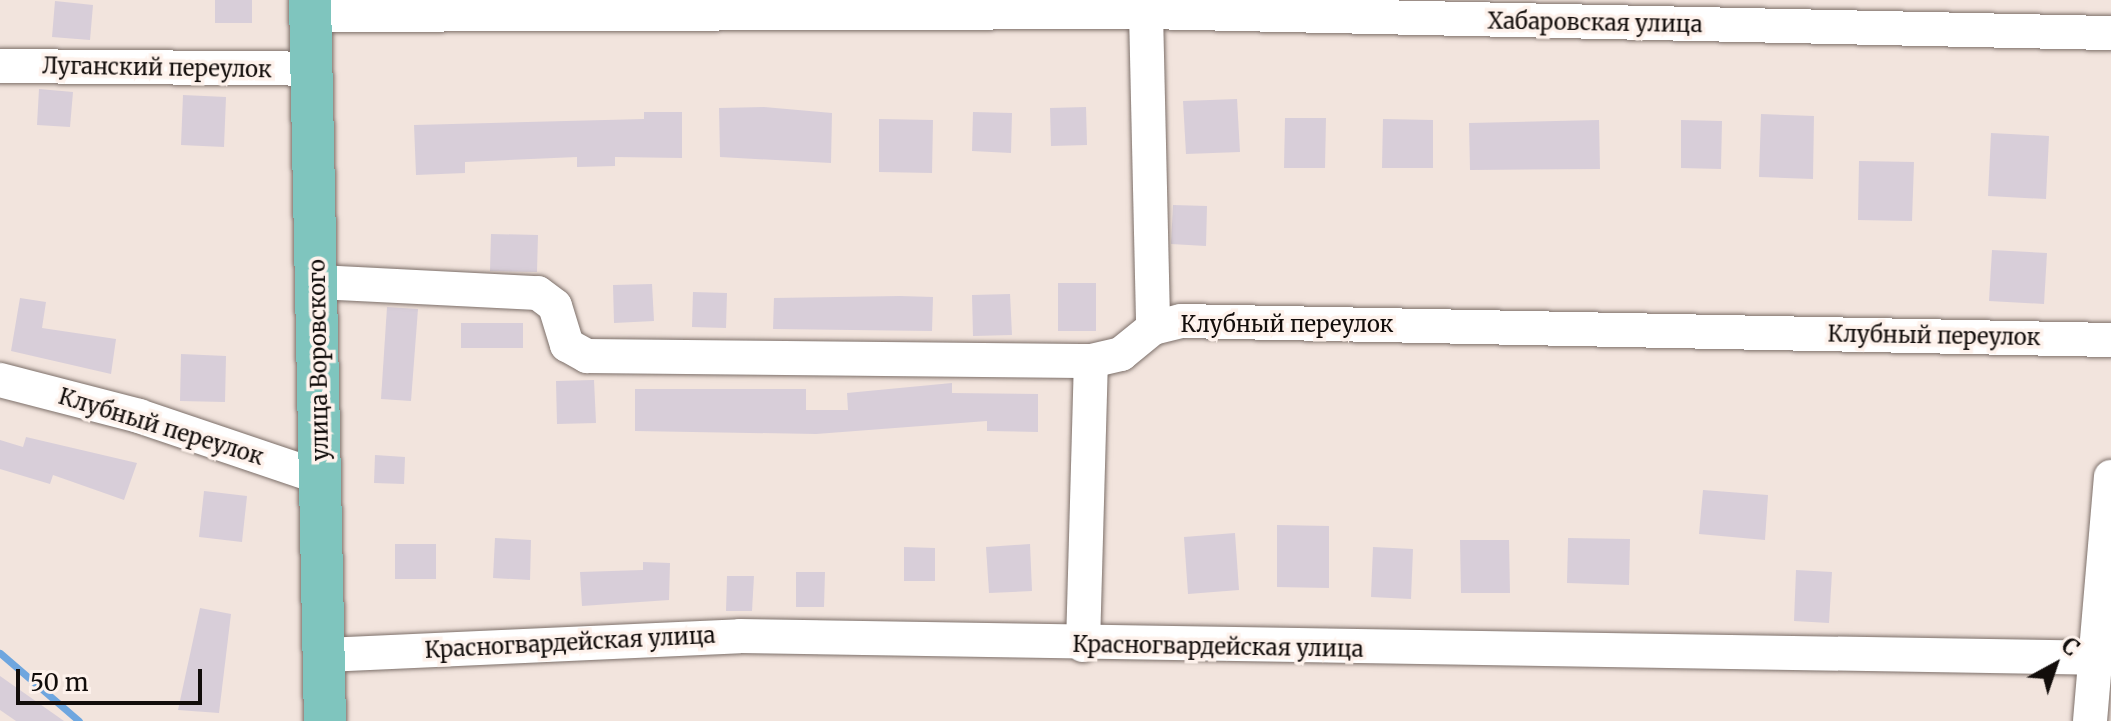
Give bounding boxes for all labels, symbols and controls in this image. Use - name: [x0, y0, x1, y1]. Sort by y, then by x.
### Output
- street label: Хабаровская улица: [1487, 8, 1703, 38]
- street label: Луганский переулок: [42, 53, 272, 83]
- street label: улица Воровского: [304, 259, 334, 461]
- street label: Клубный переулок: [1181, 312, 1393, 338]
- street label: Клубный переулок: [1827, 321, 2041, 351]
- street label: Клубный переулок: [55, 383, 267, 471]
- street label: Красногвардейская улица: [424, 622, 716, 664]
- north arrow: [2015, 625, 2095, 705]
- street label: Красногвардейская улица: [1072, 631, 1364, 663]
- text: С: [2056, 631, 2085, 662]
- scale bar: [20, 653, 206, 703]
- text: 50 m: [30, 667, 89, 698]

